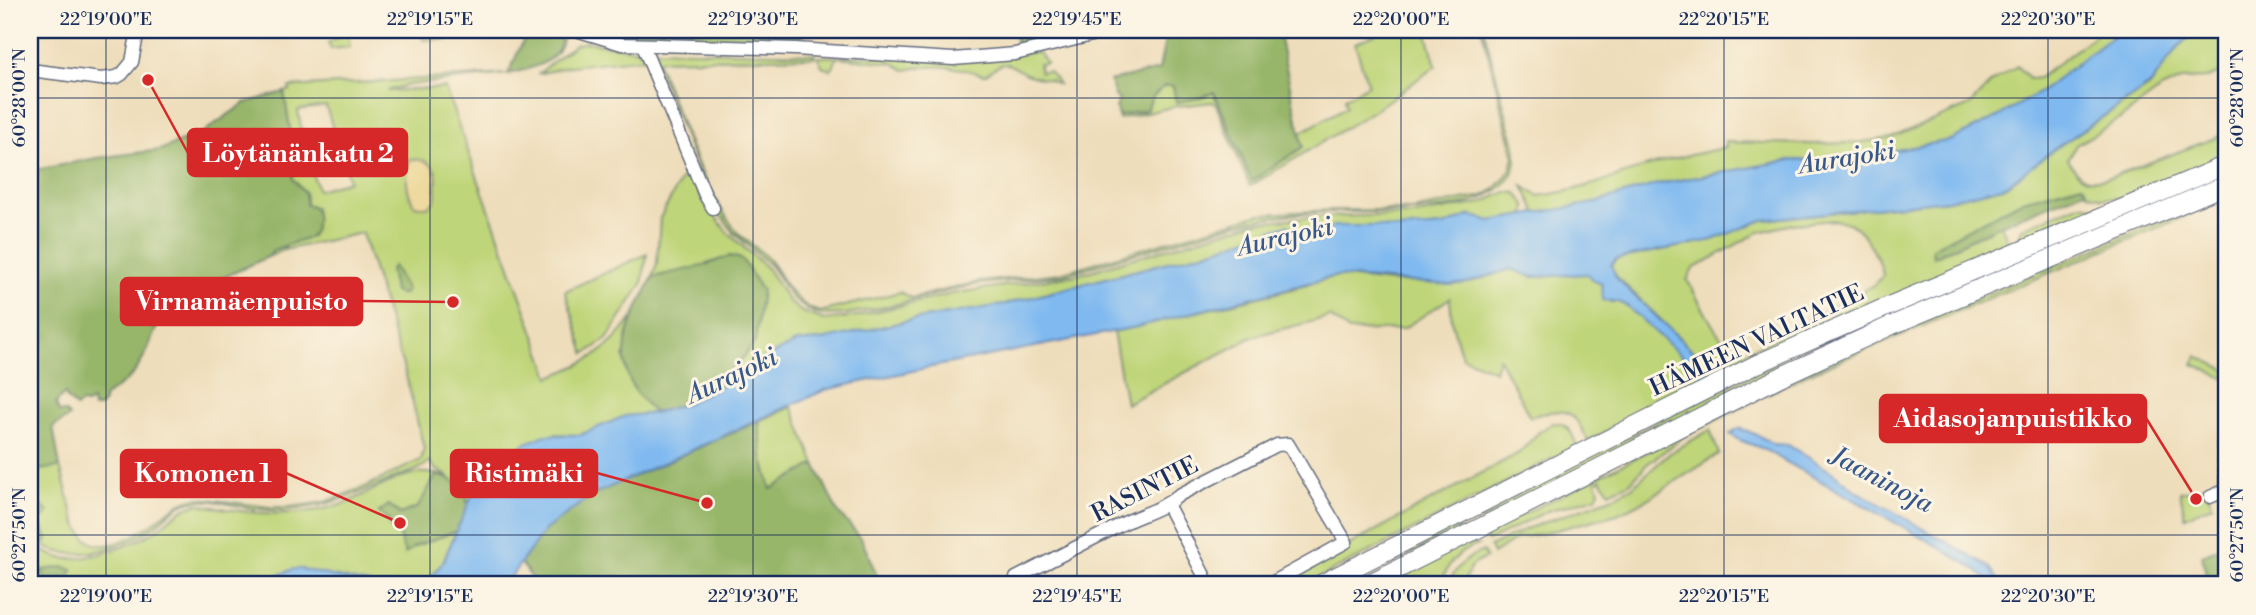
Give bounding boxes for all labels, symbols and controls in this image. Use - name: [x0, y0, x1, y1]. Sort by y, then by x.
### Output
- text: 22°19'00"E: [60, 8, 152, 31]
- text: 22°19'15"E: [387, 8, 473, 31]
- text: 22°19'30"E: [708, 8, 798, 31]
- text: 22°19'45"E: [1032, 8, 1122, 31]
- text: 22°20'00"E: [1353, 8, 1449, 31]
- text: 22°20'15"E: [1679, 8, 1769, 31]
- text: 22°20'30"E: [2001, 8, 2095, 31]
- text: 60°28'00"N: [8, 48, 31, 148]
- text: 60°28'00"N: [2226, 48, 2249, 148]
- callout: Löytänänkatu 2: [188, 129, 407, 176]
- water label: Aurajoki: [1794, 134, 1898, 182]
- text: Löytänänkatu 2: [202, 138, 394, 170]
- water label: Aurajoki: [1231, 210, 1337, 264]
- street label: HÄMEEN VALTATIE: [1645, 277, 1869, 404]
- callout: Virnamäenpuisto: [121, 278, 362, 325]
- text: Virnamäenpuisto: [135, 286, 348, 318]
- water label: Aurajoki: [678, 341, 784, 412]
- callout: Aidasojanpuistikko: [1880, 395, 2146, 442]
- text: Aidasojanpuistikko: [1893, 403, 2132, 435]
- water label: Jaaninoja: [1823, 438, 1939, 520]
- callout: Komonen 1: [121, 450, 286, 497]
- callout: Ristimäki: [451, 450, 597, 497]
- street label: RASINTIE: [1087, 450, 1203, 530]
- text: Komonen 1: [134, 458, 272, 490]
- text: Ristimäki: [465, 458, 583, 490]
- text: 60°27'50"N: [8, 487, 31, 583]
- text: 60°27'50"N: [2226, 487, 2249, 583]
- text: 22°19'00"E: [60, 585, 152, 608]
- text: 22°19'15"E: [387, 585, 473, 608]
- text: 22°19'30"E: [708, 585, 798, 608]
- text: 22°19'45"E: [1032, 585, 1122, 608]
- text: 22°20'00"E: [1353, 585, 1449, 608]
- text: 22°20'15"E: [1679, 585, 1769, 608]
- text: 22°20'30"E: [2001, 585, 2095, 608]

